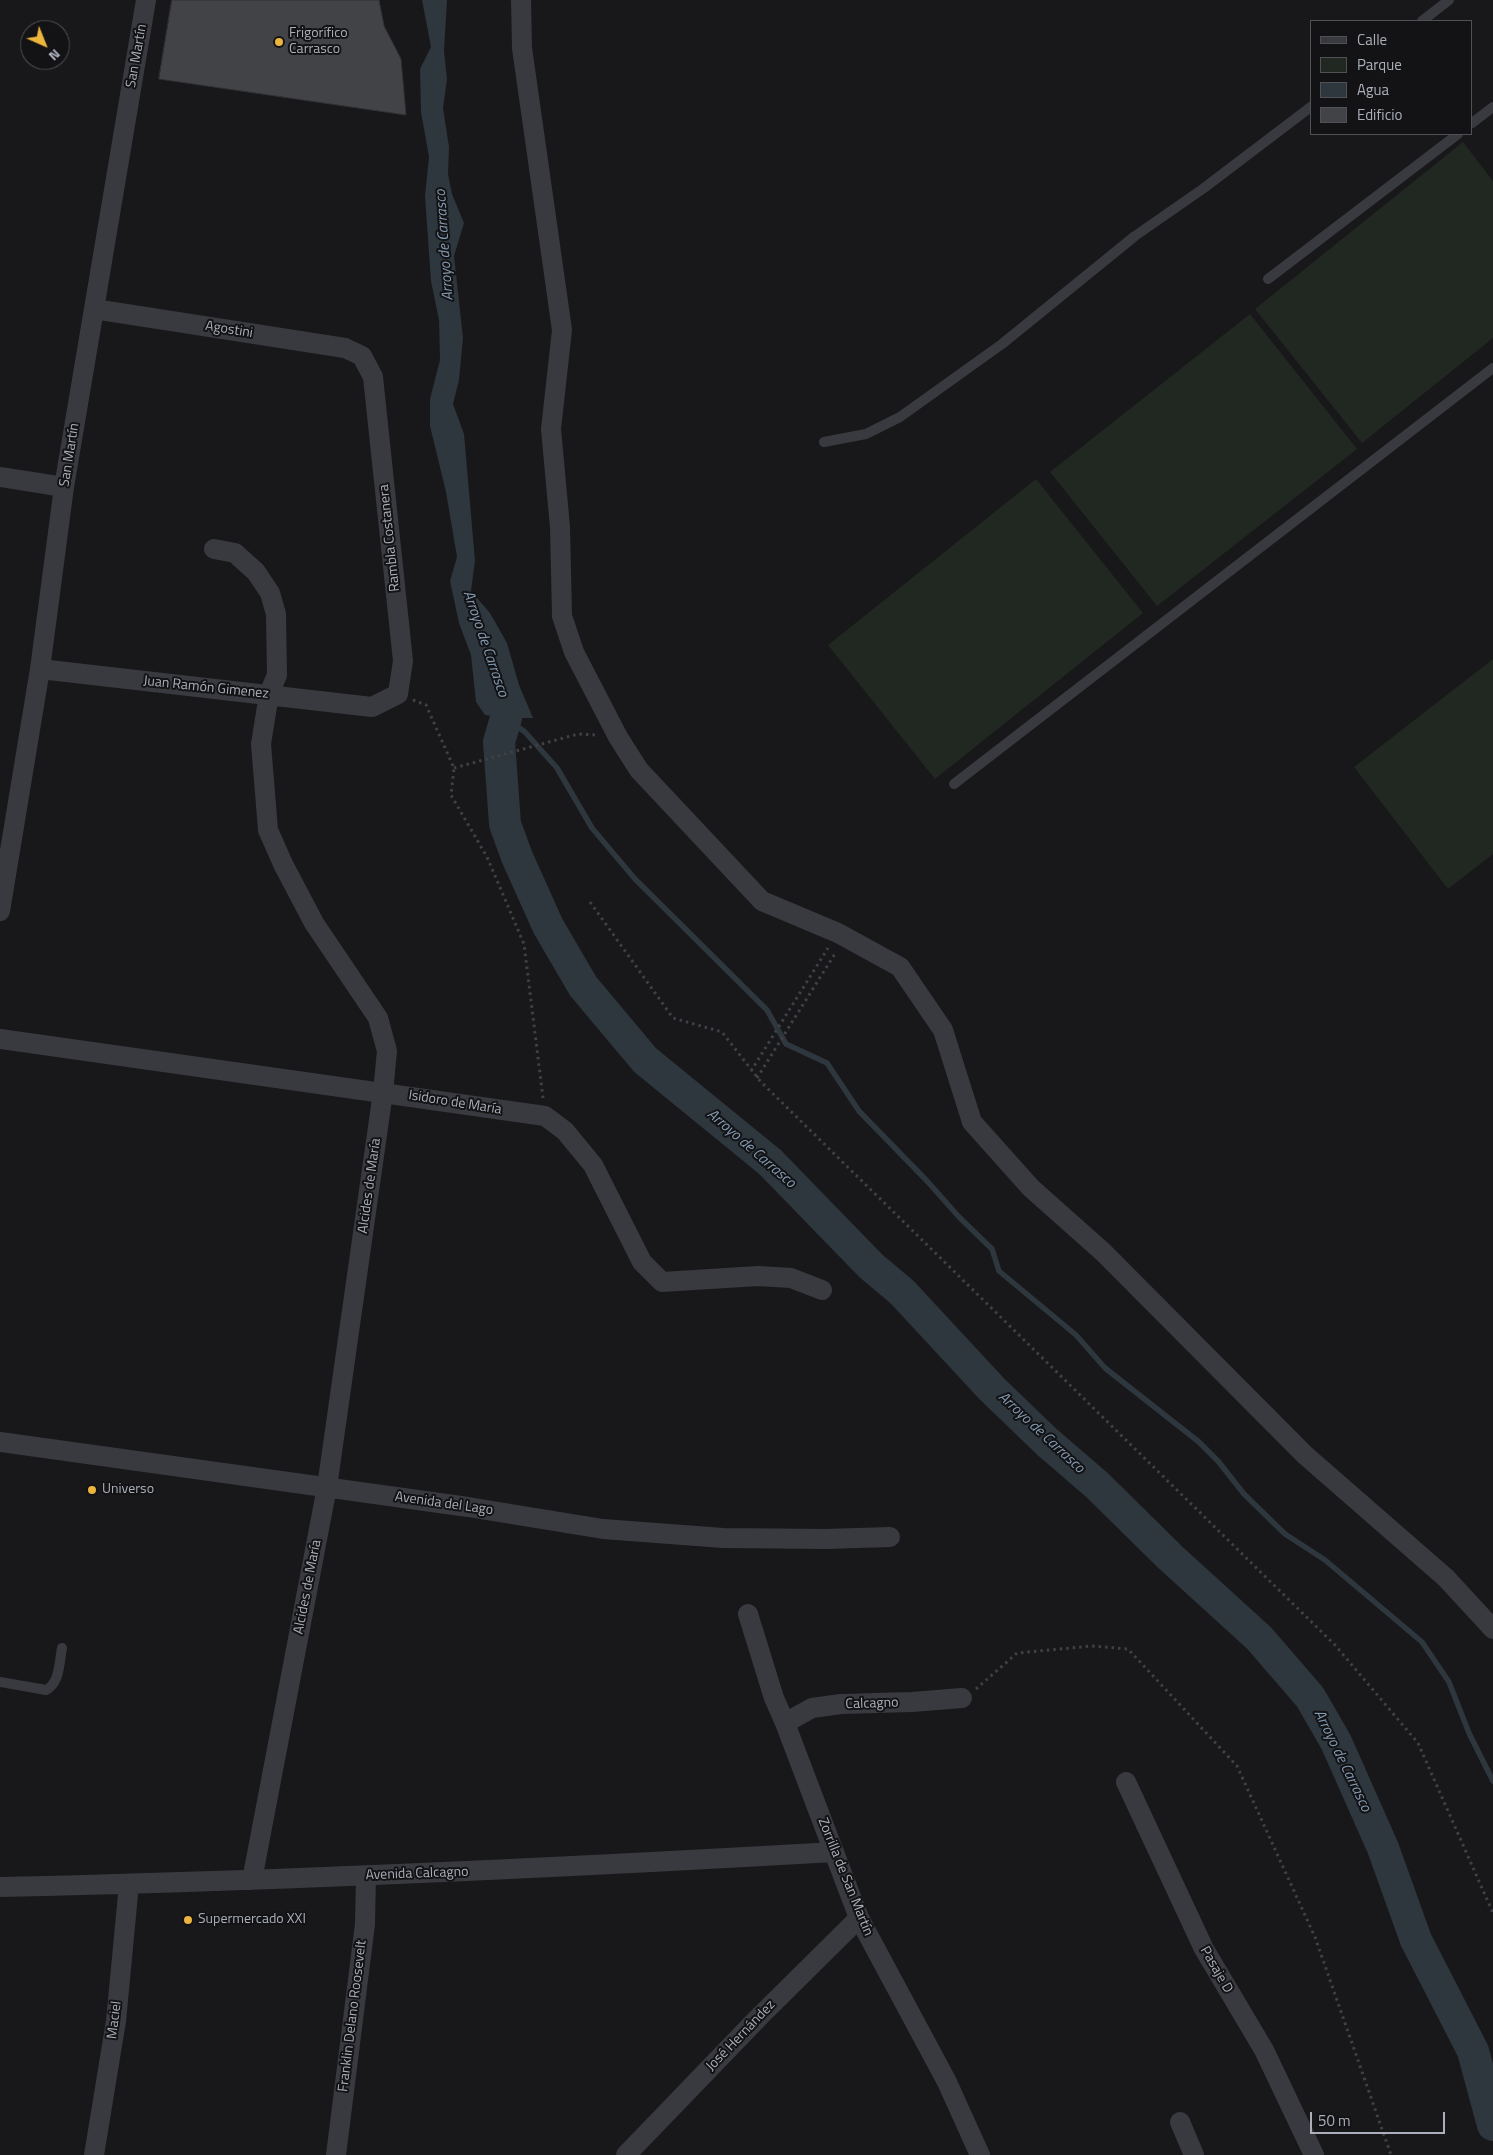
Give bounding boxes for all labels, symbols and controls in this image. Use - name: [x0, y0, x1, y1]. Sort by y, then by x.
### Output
- north arrow: [20, 20, 70, 70]
- legend: [1310, 20, 1473, 135]
- street label: San Martín: [123, 23, 151, 89]
- place label: Frigorífico Carrasco: [289, 26, 348, 58]
- text: Calle: [1357, 28, 1387, 51]
- marker: Frigorífico Carrasco: [273, 36, 285, 48]
- text: N: [44, 45, 66, 66]
- text: Parque: [1357, 53, 1402, 76]
- text: Agua: [1357, 78, 1389, 101]
- text: Edificio: [1357, 103, 1402, 126]
- water label: Arroyo de Carrasco: [432, 189, 458, 301]
- street label: Agostini: [204, 318, 254, 342]
- street label: San Martín: [57, 422, 83, 488]
- street label: Rambla Costanera: [376, 484, 404, 592]
- water label: Arroyo de Carrasco: [458, 588, 512, 700]
- street label: Juan Ramón Gimenez: [143, 673, 269, 703]
- street label: Isidoro de María: [407, 1087, 503, 1119]
- water label: Arroyo de Carrasco: [703, 1106, 799, 1192]
- street label: Alcides de María: [355, 1137, 385, 1235]
- water label: Arroyo de Carrasco: [994, 1388, 1088, 1478]
- place label: Universo: [102, 1482, 154, 1498]
- marker: Universo: [86, 1484, 98, 1496]
- street label: Avenida del Lago: [394, 1489, 494, 1519]
- street label: Alcides de María: [291, 1538, 325, 1636]
- street label: Calcagno: [845, 1695, 899, 1713]
- water label: Arroyo de Carrasco: [1309, 1707, 1375, 1815]
- street label: Zorrilla de San Martín: [814, 1815, 876, 1939]
- street label: Avenida Calcagno: [365, 1864, 469, 1884]
- place label: Supermercado XXI: [198, 1912, 306, 1928]
- marker: Supermercado XXI: [182, 1914, 194, 1926]
- street label: Franklin Delano Roosevelt: [335, 1939, 371, 2093]
- street label: Pasaje D: [1196, 1944, 1236, 1996]
- street label: José Hernández: [703, 1997, 779, 2075]
- street label: Maciel: [104, 2000, 126, 2040]
- scale bar: [1313, 2102, 1448, 2134]
- text: 50 m: [1318, 2109, 1351, 2132]

